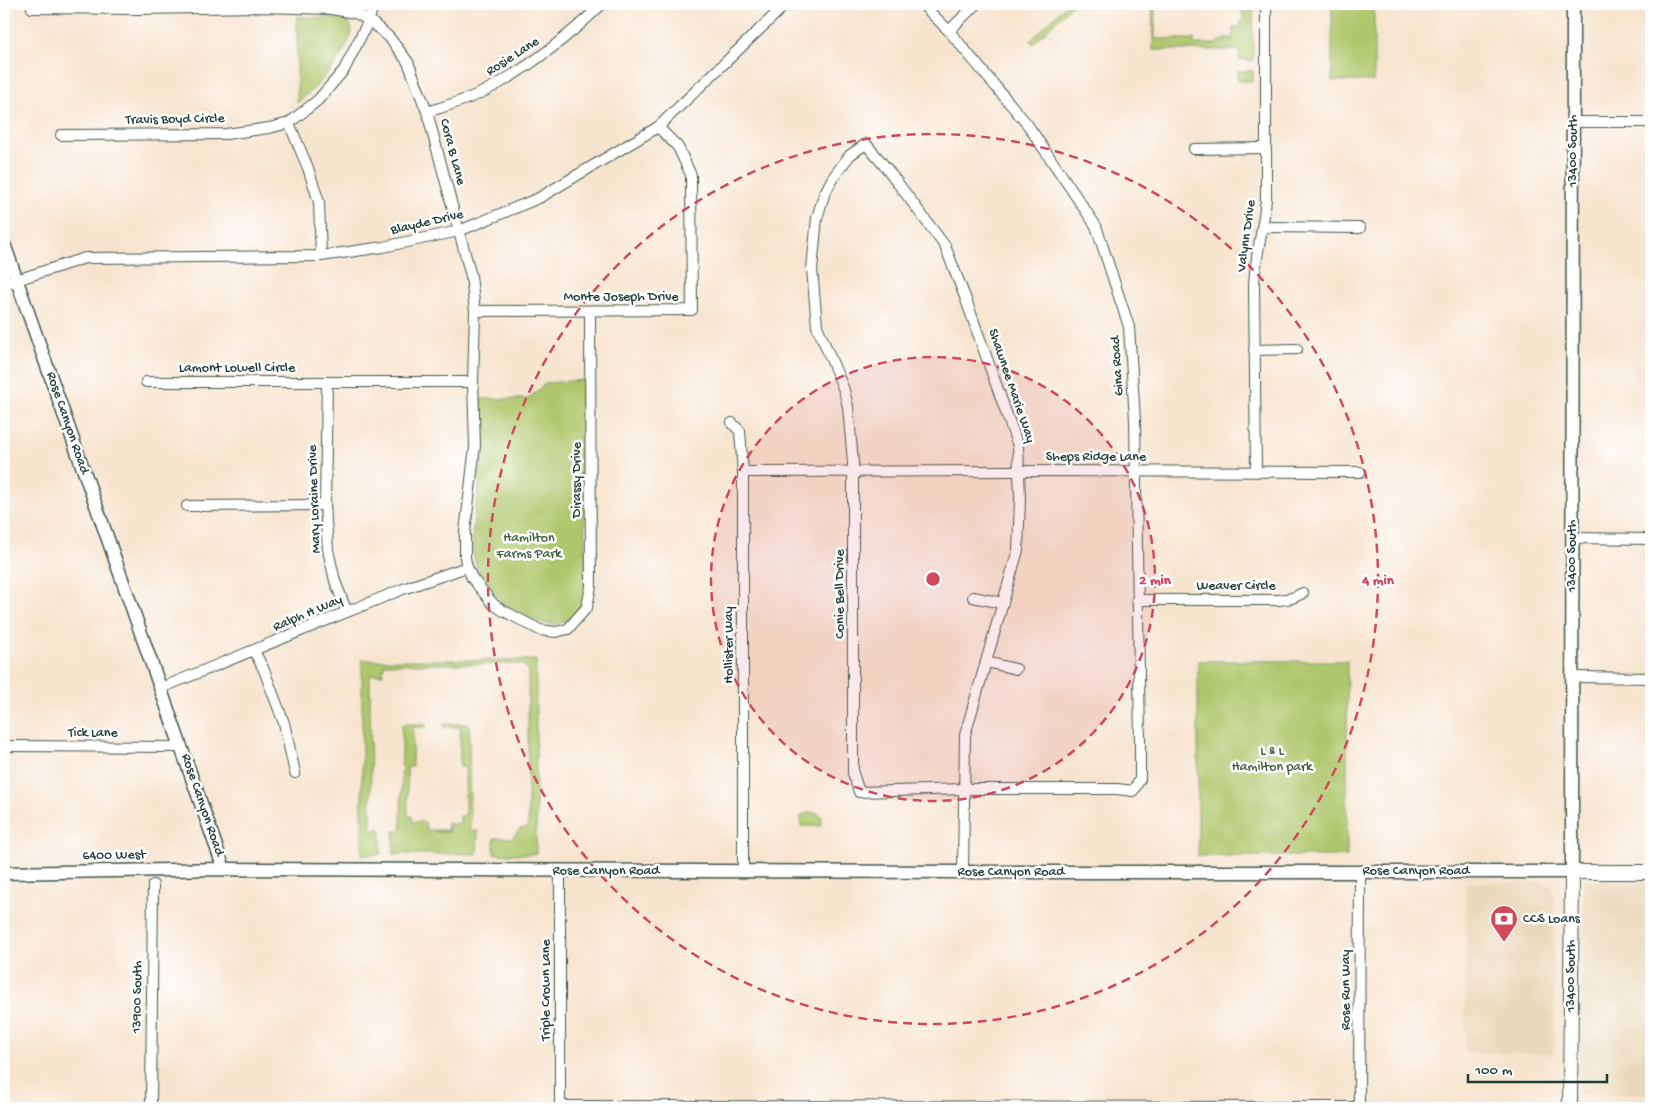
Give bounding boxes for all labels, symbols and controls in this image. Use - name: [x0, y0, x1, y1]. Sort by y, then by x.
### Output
- street label: Rosie Lane: [483, 33, 543, 80]
- street label: Travis Boyd Circle: [124, 111, 226, 129]
- street label: 13400 South: [1565, 114, 1582, 188]
- street label: Cora B Lane: [435, 117, 469, 188]
- street label: Valynn Drive: [1233, 198, 1261, 274]
- street label: Blayde Drive: [388, 206, 466, 240]
- street label: Monte Joseph Drive: [563, 289, 679, 306]
- street label: Shawnee Marie Way: [983, 327, 1039, 445]
- street label: Gina Road: [1107, 334, 1129, 397]
- street label: Lamont Lowell Circle: [179, 360, 296, 377]
- street label: Rose Canyon Road: [42, 370, 93, 478]
- street label: Dirassy Drive: [569, 441, 586, 519]
- street label: Mary Loraine Drive: [305, 444, 325, 554]
- street label: Sheps Ridge Lane: [1046, 449, 1147, 466]
- street label: 13400 South: [1564, 519, 1581, 593]
- park label: Hamilton Farms Park: [495, 530, 563, 563]
- street label: Conie Bell Drive: [832, 548, 849, 639]
- centre of rings: [924, 570, 942, 588]
- text: 2 min: [1139, 572, 1172, 590]
- text: 4 min: [1361, 572, 1395, 590]
- street label: Weaver Circle: [1196, 578, 1276, 595]
- street label: Ralph H Way: [271, 592, 345, 636]
- street label: Hollister Way: [721, 606, 738, 684]
- street label: Tick Lane: [67, 725, 119, 742]
- park label: L & L Hamilton park: [1232, 743, 1314, 776]
- street label: Rose Canyon Road: [177, 752, 228, 860]
- street label: 6400 West: [82, 847, 147, 865]
- street label: Rose Canyon Road: [552, 863, 661, 880]
- street label: Rose Canyon Road: [1362, 863, 1471, 880]
- street label: Rose Canyon Road: [957, 864, 1066, 881]
- bank icon: CCS Loans: [1489, 904, 1519, 943]
- place label: CCS Loans: [1523, 911, 1581, 928]
- street label: Triple Crown Lane: [538, 939, 555, 1042]
- street label: 13400 South: [1563, 939, 1580, 1013]
- street label: Rose Run Way: [1338, 950, 1355, 1030]
- street label: 13900 South: [129, 960, 147, 1035]
- scale bar: [1468, 1052, 1606, 1084]
- text: 100 m: [1474, 1062, 1513, 1080]

